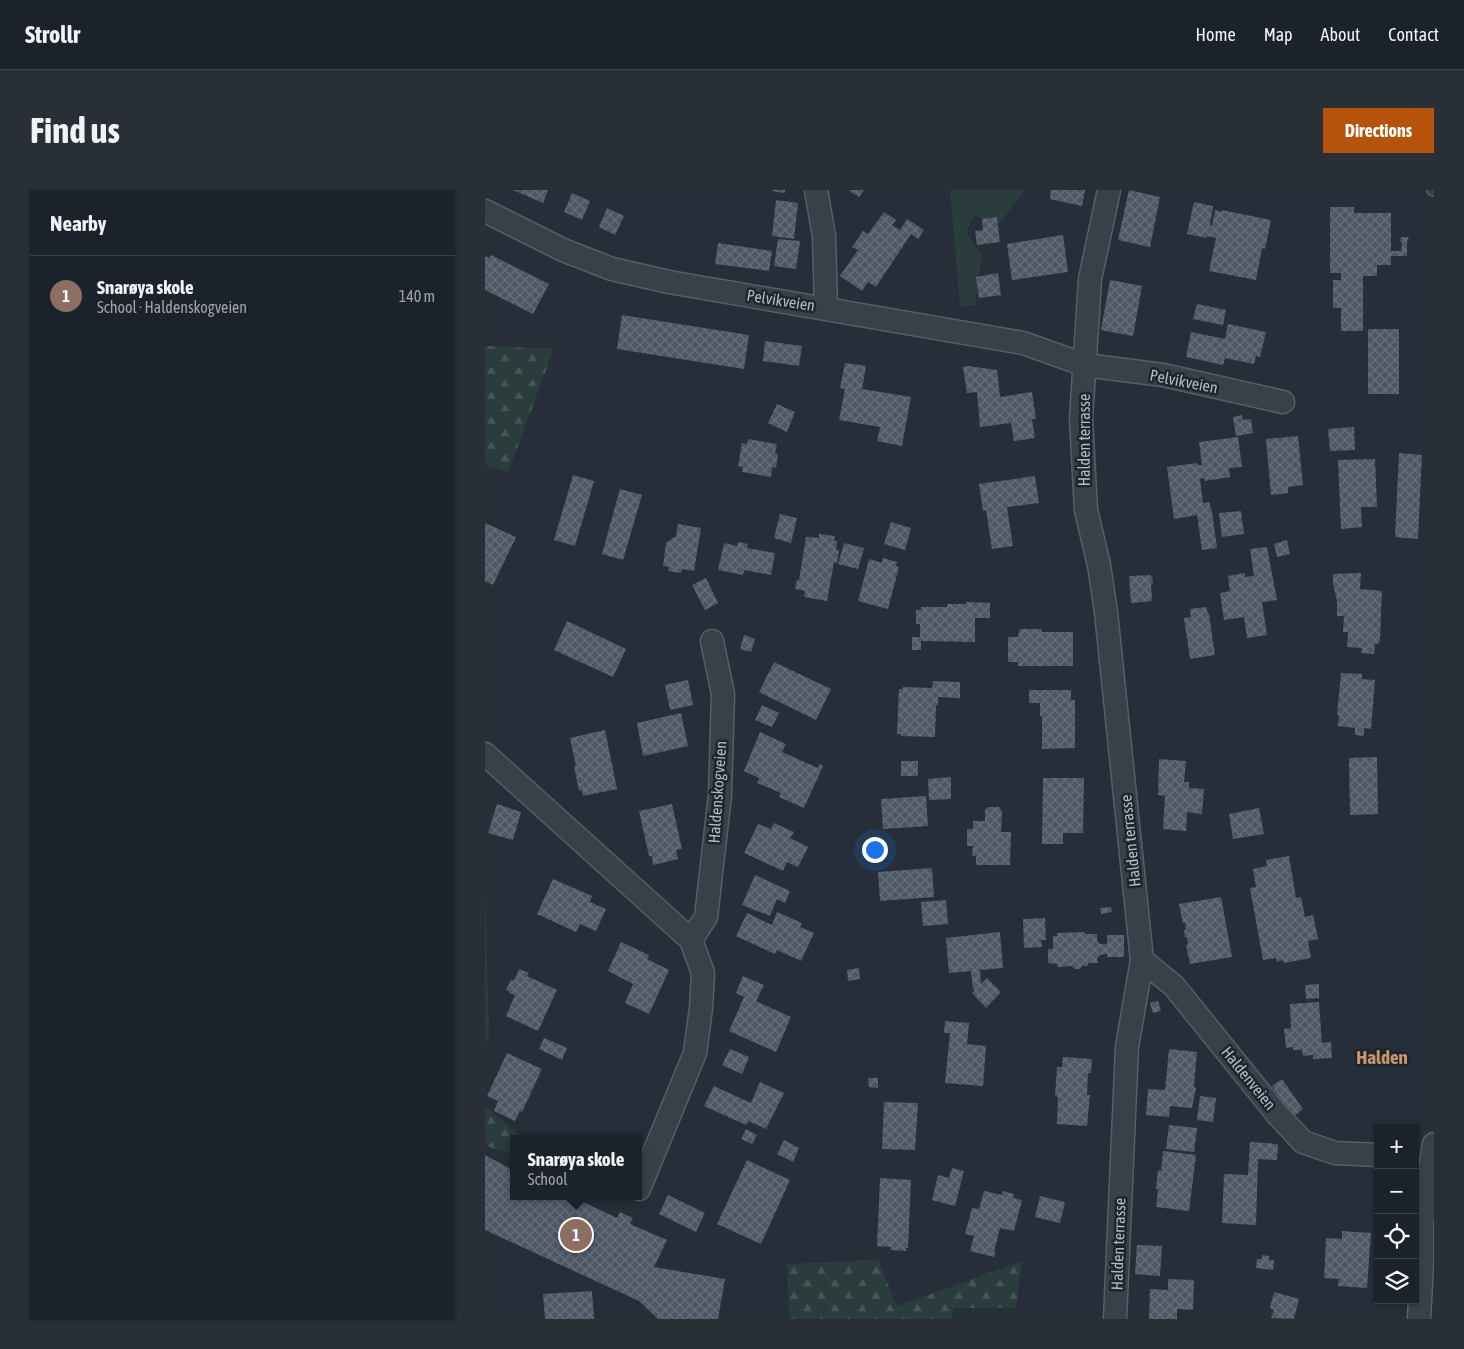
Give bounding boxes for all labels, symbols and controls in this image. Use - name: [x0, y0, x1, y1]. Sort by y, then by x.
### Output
- text: Strollr: [25, 21, 80, 48]
- text: Home: [1196, 24, 1236, 45]
- text: Map: [1264, 24, 1293, 45]
- text: About: [1321, 24, 1360, 45]
- text: Contact: [1388, 24, 1439, 45]
- button: Directions: [1323, 108, 1434, 153]
- text: Find us: [30, 110, 120, 150]
- text: Nearby: [50, 211, 106, 235]
- text: Snarøya skole: [97, 276, 194, 298]
- street label: Pelvikveien: [746, 286, 816, 314]
- text: 1: [62, 287, 70, 305]
- text: 140 m: [399, 287, 435, 305]
- text: School · Haldenskogveien: [97, 298, 247, 316]
- street label: Pelvikveien: [1149, 366, 1219, 396]
- street label: Halden terrasse: [1075, 394, 1093, 486]
- street label: Haldenskogveien: [704, 740, 731, 844]
- street label: Halden terrasse: [1116, 794, 1144, 888]
- your location: [862, 837, 888, 863]
- street label: Haldenveien: [1218, 1043, 1280, 1113]
- district label: Halden: [1356, 1046, 1408, 1068]
- map controls: [1374, 1124, 1419, 1304]
- button: +: [1374, 1124, 1419, 1169]
- popup: [510, 1135, 642, 1200]
- text: Snarøya skole: [528, 1148, 624, 1170]
- button: −: [1374, 1169, 1419, 1214]
- text: School: [528, 1170, 567, 1188]
- street label: Halden terrasse: [1107, 1197, 1129, 1291]
- button: locate: [1374, 1214, 1419, 1259]
- pin: 1: [560, 1216, 592, 1254]
- button: layers: [1374, 1259, 1419, 1304]

